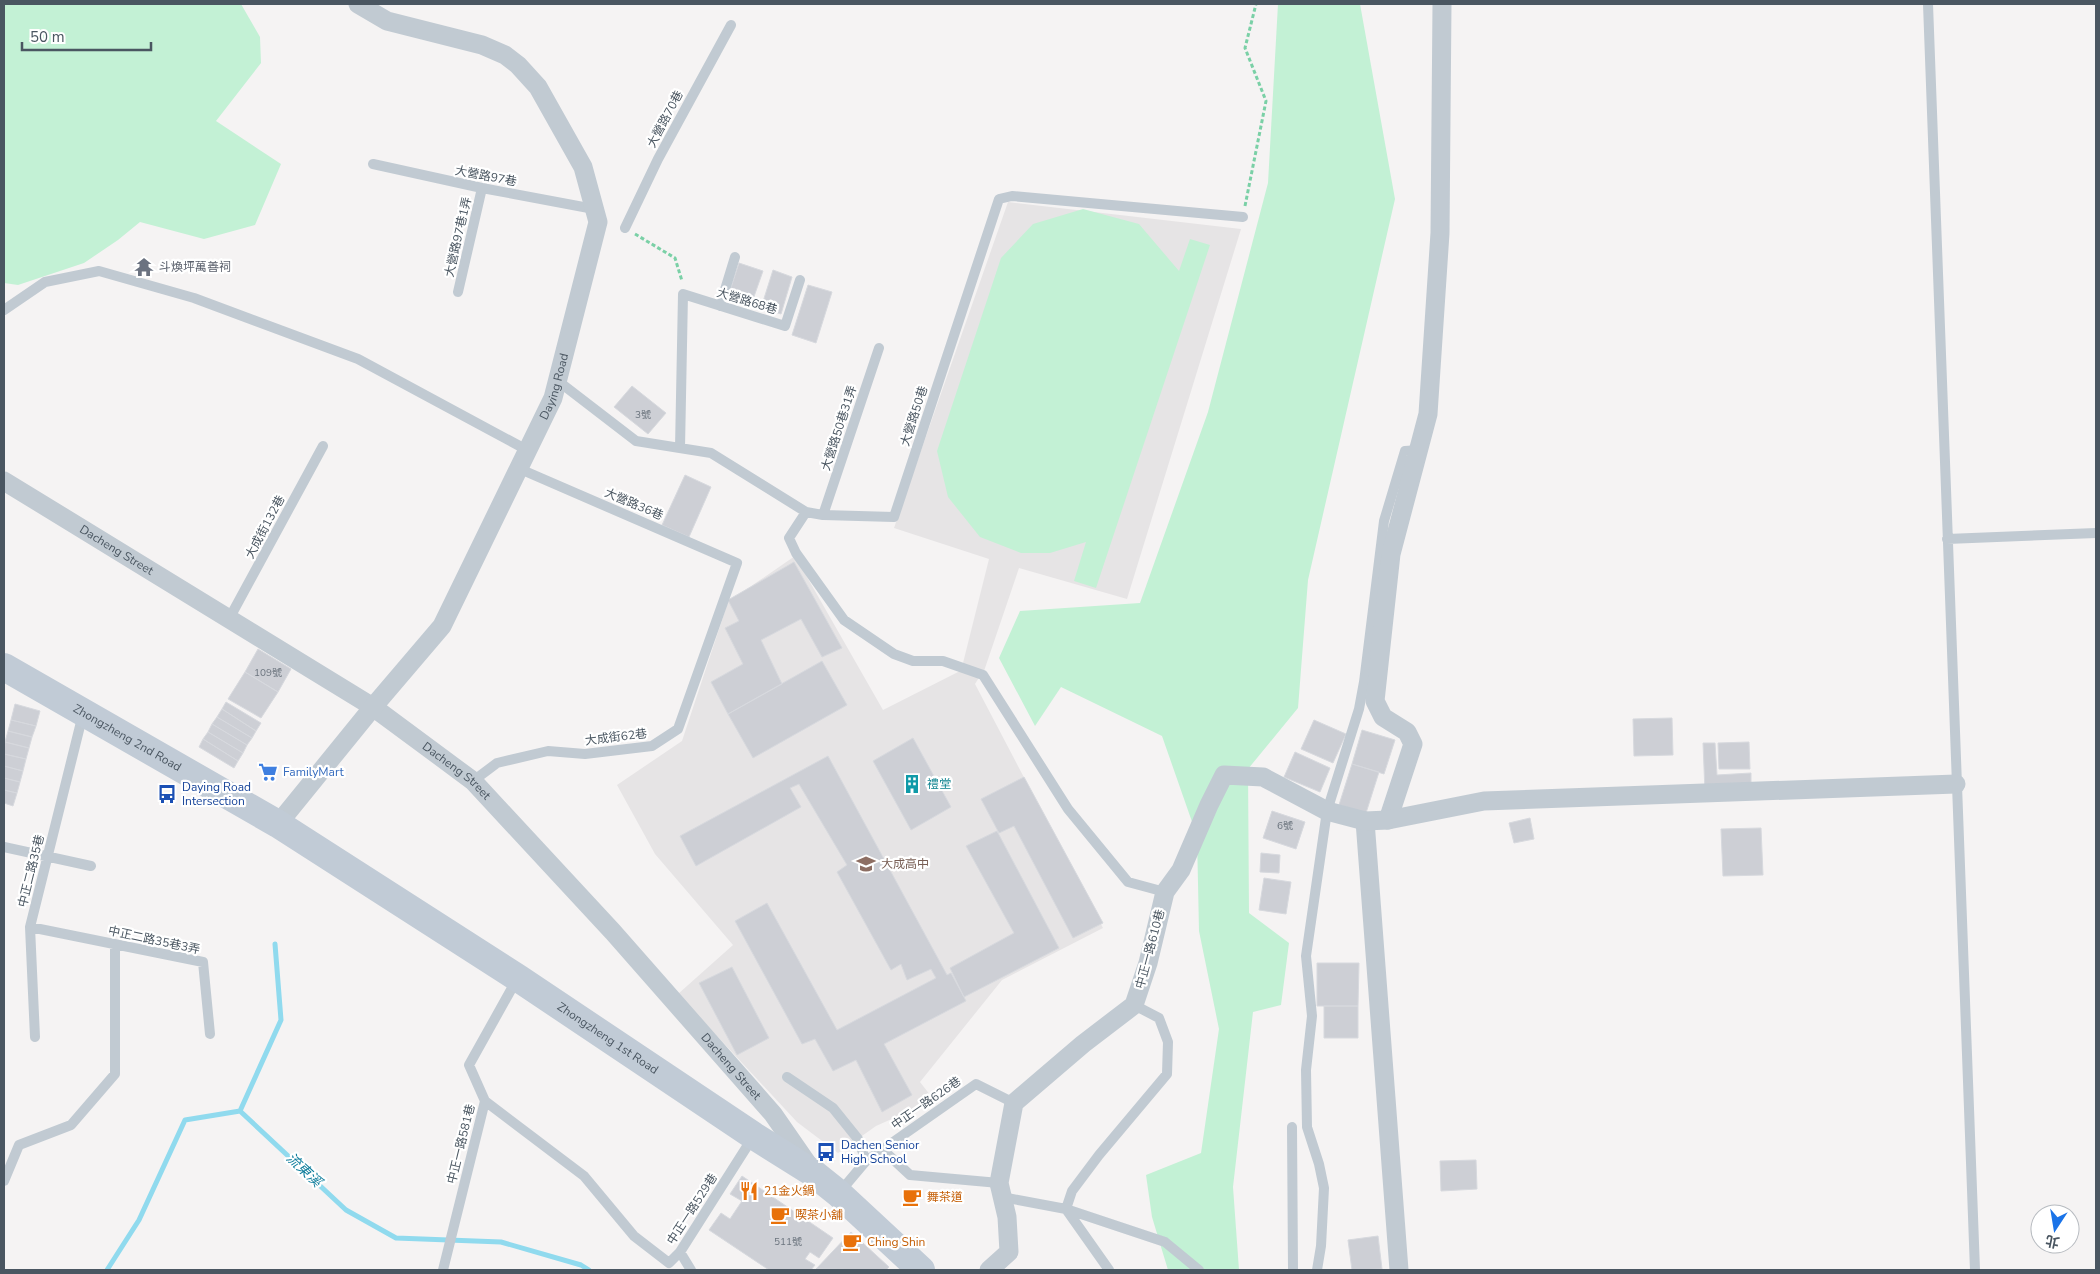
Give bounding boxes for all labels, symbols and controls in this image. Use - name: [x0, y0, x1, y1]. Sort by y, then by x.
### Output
- scale bar: [22, 20, 151, 52]
- text: 50 m: [30, 27, 65, 47]
- street label: 大營路70巷: [643, 88, 687, 150]
- street label: 大營路97巷: [454, 162, 518, 190]
- street label: 大營路97巷1弄: [441, 195, 475, 279]
- temple icon: 斗煥坪萬善祠: [133, 256, 155, 278]
- place label: 斗煥坪萬善祠: [159, 259, 231, 275]
- street label: 大營路68巷: [715, 284, 779, 318]
- street label: Daying Road: [536, 352, 572, 422]
- street label: 大營路50巷31弄: [818, 383, 860, 473]
- street label: 大營路50巷: [897, 384, 931, 448]
- house number: 3號: [635, 408, 651, 422]
- street label: 大營路36巷: [602, 484, 666, 524]
- street label: 大成街132巷: [242, 493, 288, 561]
- street label: Dacheng Street: [77, 521, 157, 579]
- house number: 109號: [254, 666, 282, 680]
- street label: Zhongzheng 2nd Road: [70, 700, 184, 775]
- street label: 大成街62巷: [584, 725, 648, 749]
- street label: Dacheng Street: [419, 738, 495, 804]
- supermarket icon: FamilyMart: [257, 761, 279, 783]
- place label: FamilyMart: [283, 764, 345, 780]
- building icon: 禮堂: [901, 773, 923, 795]
- place label: 禮堂: [927, 776, 951, 792]
- place label: Daying Road Intersection: [182, 779, 251, 809]
- bus stop icon: Daying Road Intersection: [156, 783, 178, 805]
- house number: 6號: [1277, 819, 1293, 833]
- street label: 中正二路35巷: [14, 833, 48, 909]
- school or university icon: 大成高中: [855, 853, 877, 875]
- place label: 大成高中: [881, 856, 929, 872]
- street label: 中正一路610巷: [1132, 908, 1168, 990]
- street label: 中正二路35巷3弄: [107, 922, 201, 958]
- street label: Zhongzheng 1st Road: [554, 999, 661, 1078]
- street label: Dacheng Street: [697, 1030, 765, 1104]
- street label: 中正一路626巷: [888, 1073, 964, 1133]
- street label: 中正一路581巷: [443, 1102, 479, 1186]
- place label: Dachen Senior High School: [841, 1137, 920, 1167]
- bus stop icon: Dachen Senior High School: [815, 1141, 837, 1163]
- water label: 流東溪: [282, 1149, 327, 1193]
- street label: 中正一路529巷: [663, 1170, 721, 1248]
- restaurant icon: 21金火鍋: [738, 1180, 760, 1202]
- place label: 21金火鍋: [764, 1183, 814, 1199]
- cafe icon: 舞茶道: [901, 1186, 923, 1208]
- place label: 舞茶道: [927, 1189, 963, 1205]
- cafe icon: 喫茶小舖: [769, 1204, 791, 1226]
- north arrow: [2030, 1204, 2080, 1254]
- place label: 喫茶小舖: [795, 1207, 843, 1223]
- text: 北: [2044, 1230, 2061, 1252]
- cafe icon: Ching Shin: [841, 1231, 863, 1253]
- place label: Ching Shin: [867, 1234, 925, 1250]
- house number: 511號: [774, 1235, 802, 1249]

